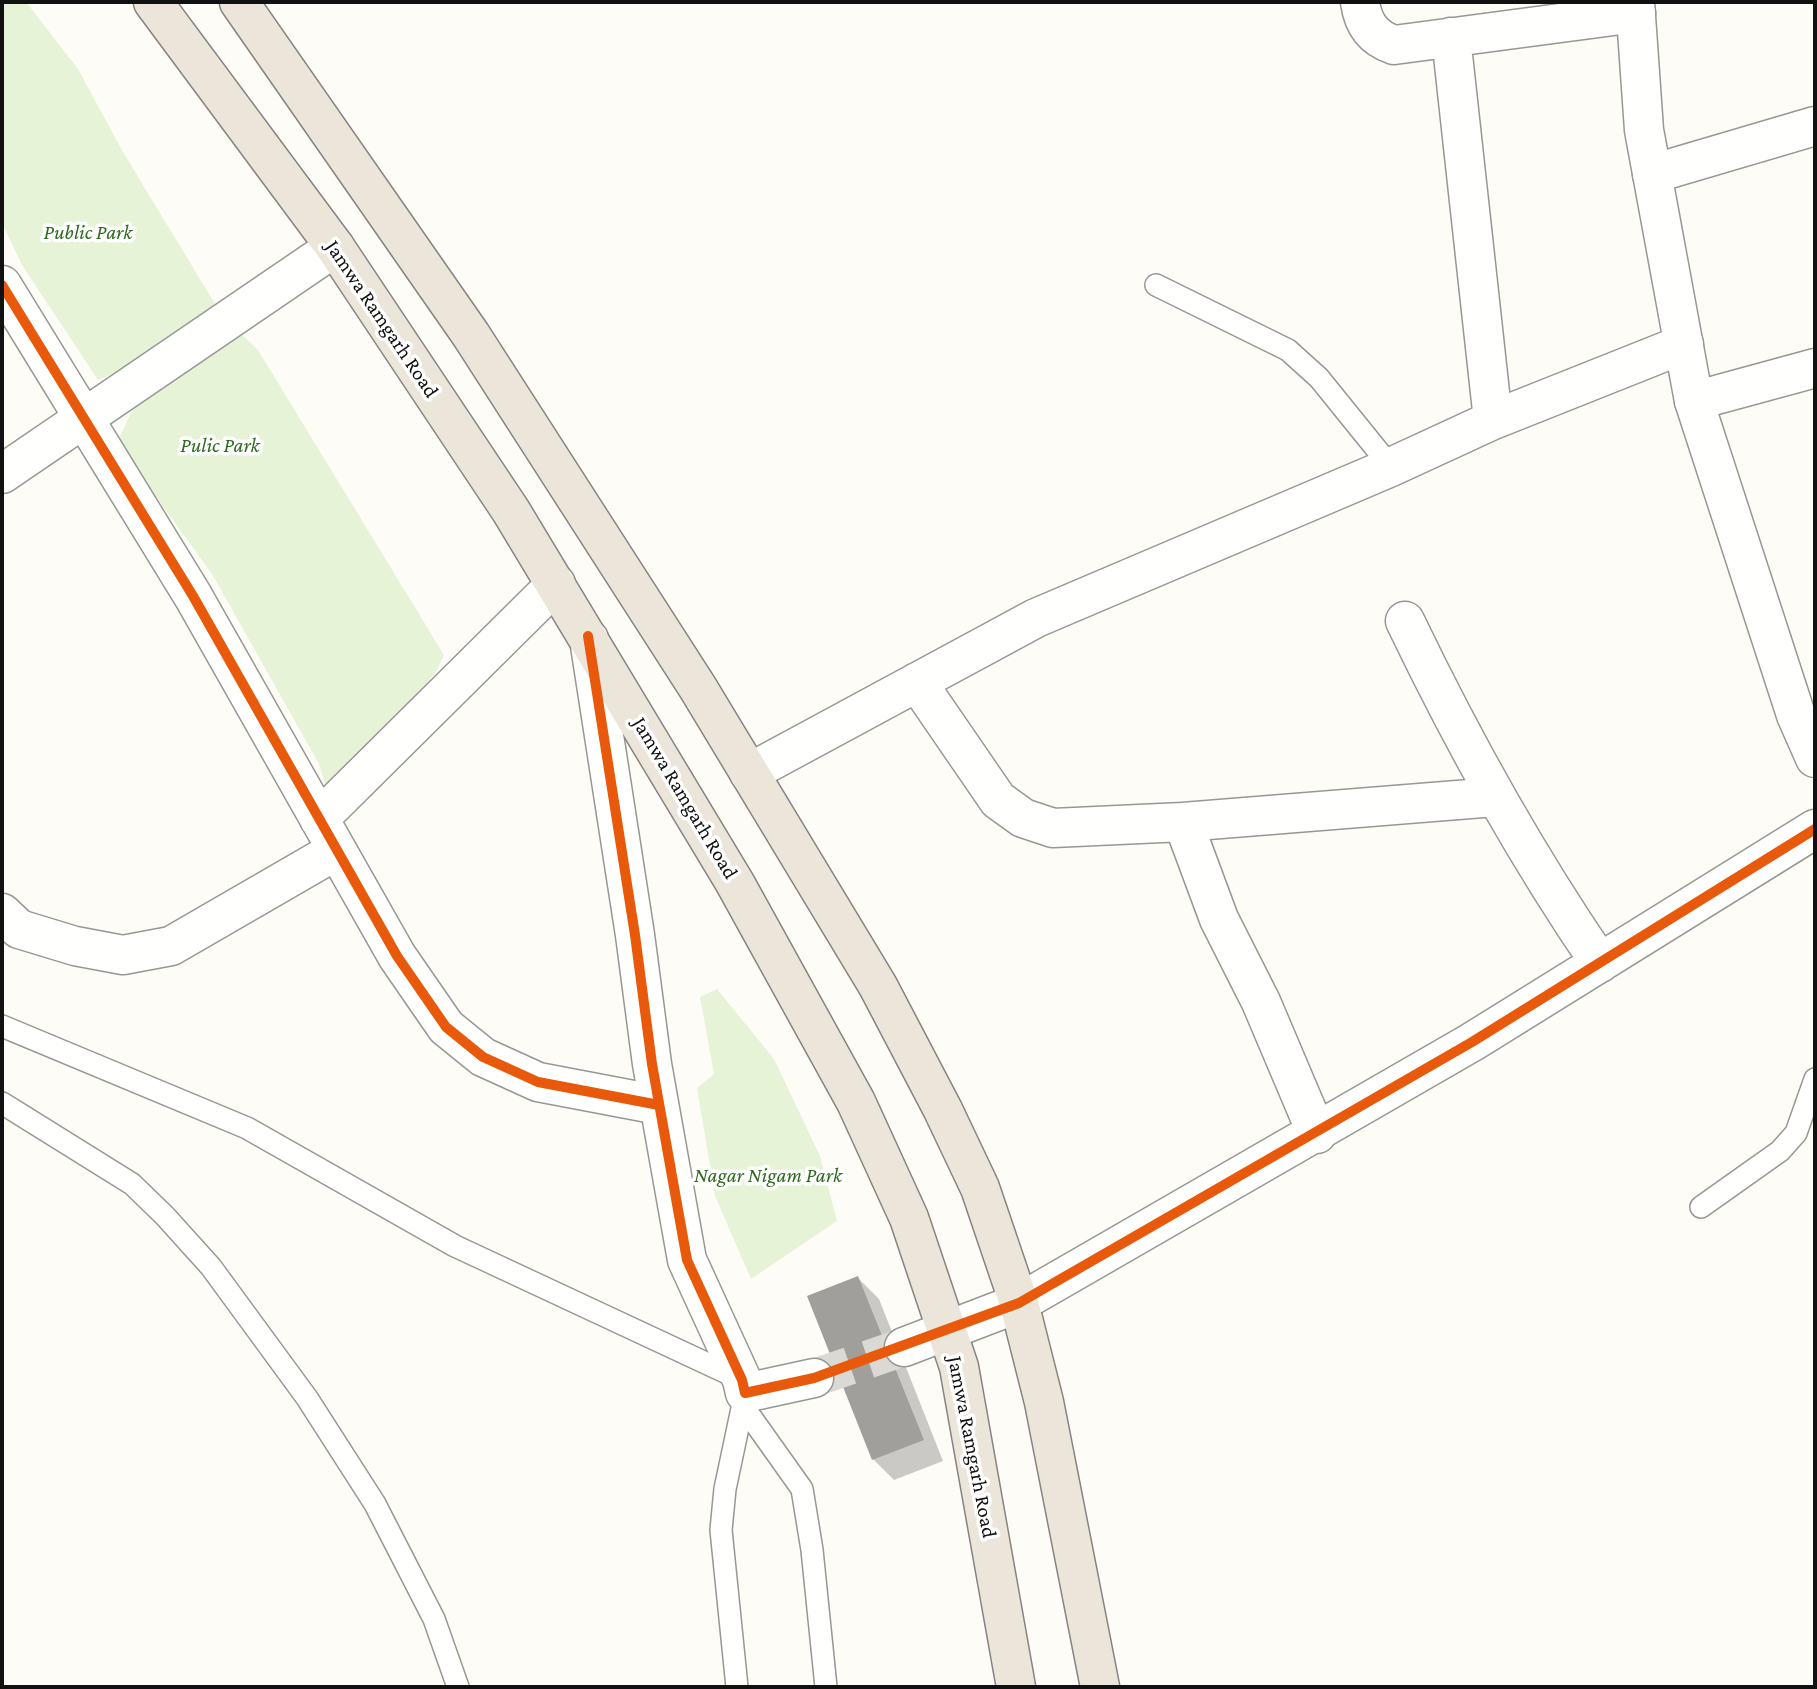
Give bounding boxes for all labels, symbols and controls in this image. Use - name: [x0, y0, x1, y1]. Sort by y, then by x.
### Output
- park label: Public Park: [44, 220, 132, 246]
- street label: Jamwa Ramgarh Road: [320, 235, 444, 403]
- park label: Pulic Park: [180, 433, 260, 459]
- street label: Jamwa Ramgarh Road: [627, 712, 743, 884]
- park label: Nagar Nigam Park: [694, 1163, 842, 1189]
- street label: Jamwa Ramgarh Road: [942, 1354, 1002, 1540]

